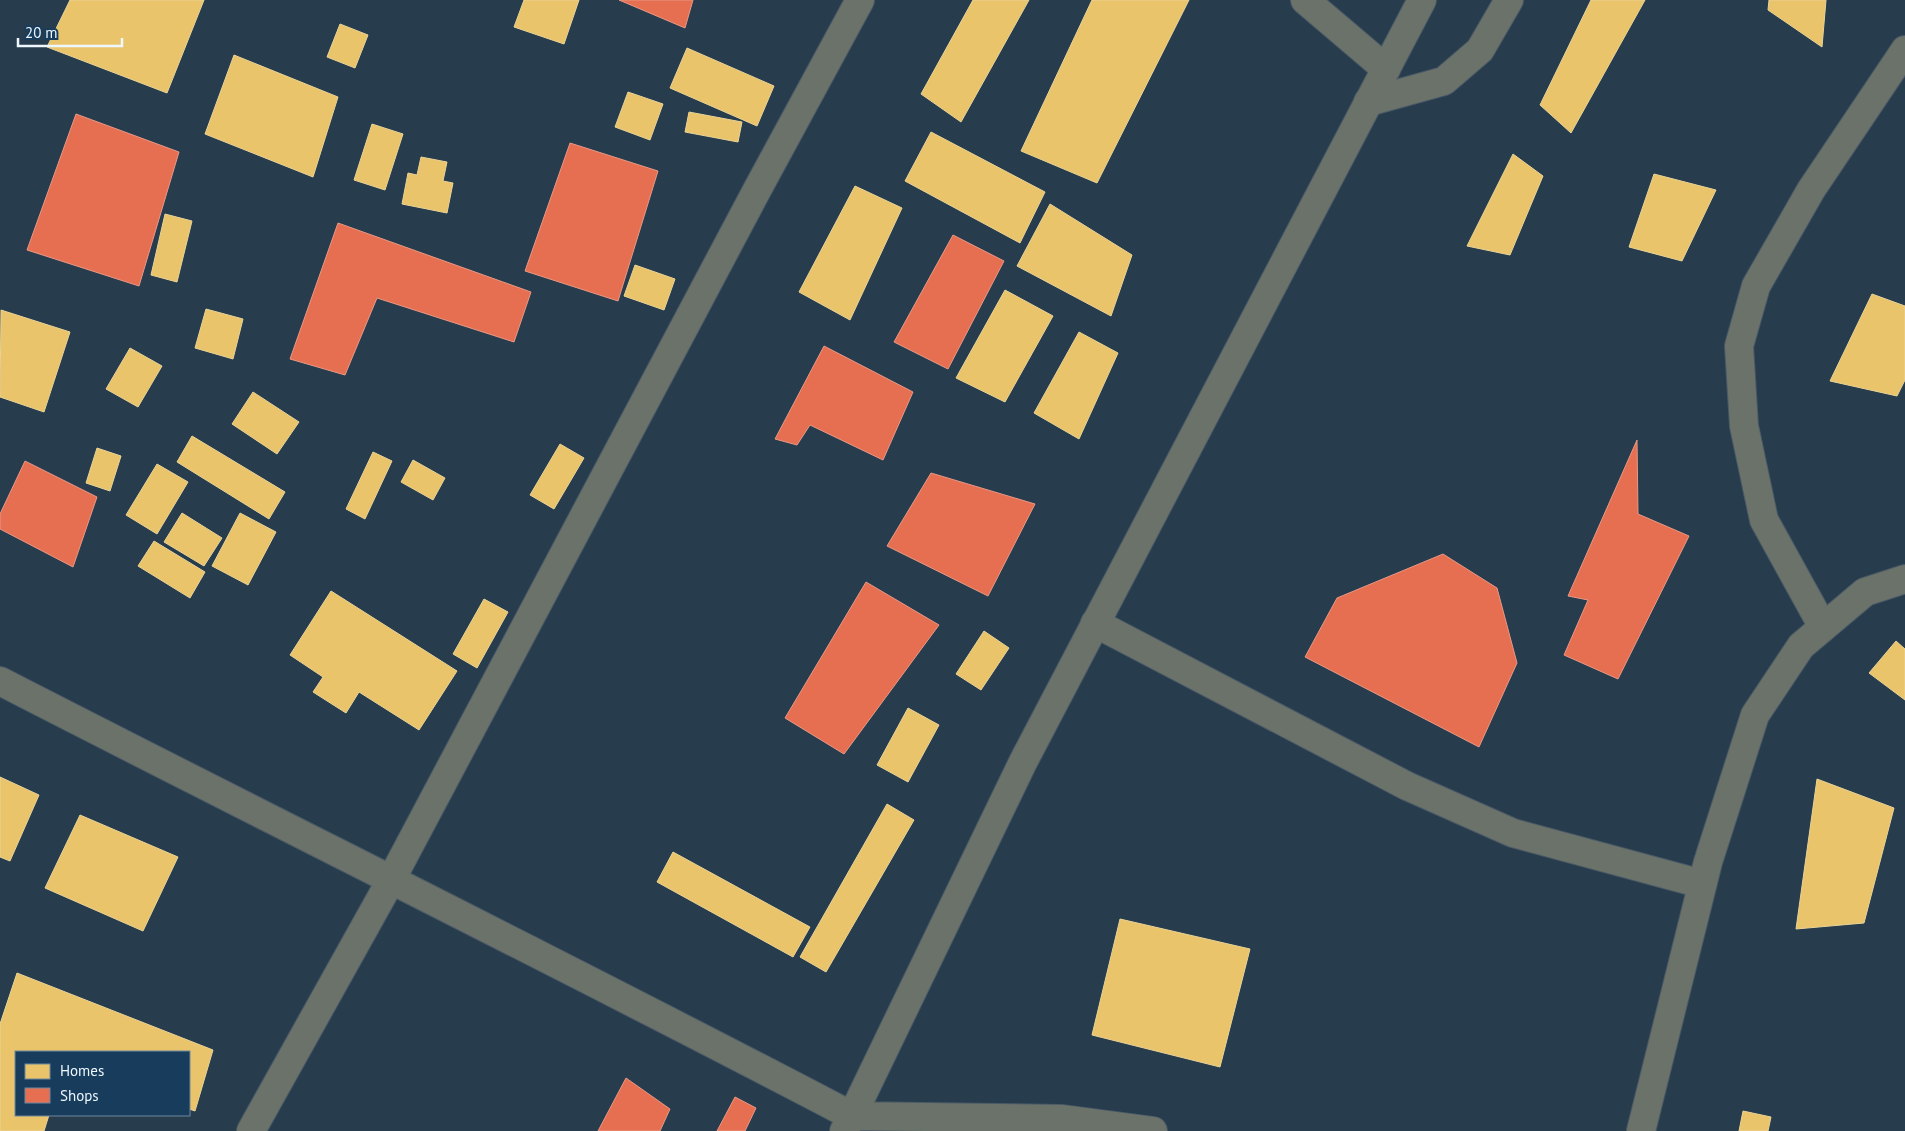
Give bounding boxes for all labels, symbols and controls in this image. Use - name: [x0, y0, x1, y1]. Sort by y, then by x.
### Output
- scale bar: [18, 15, 121, 47]
- text: 20 m: [25, 23, 58, 42]
- legend: [15, 1051, 190, 1116]
- text: Homes: [60, 1061, 104, 1080]
- text: Shops: [60, 1086, 99, 1105]

